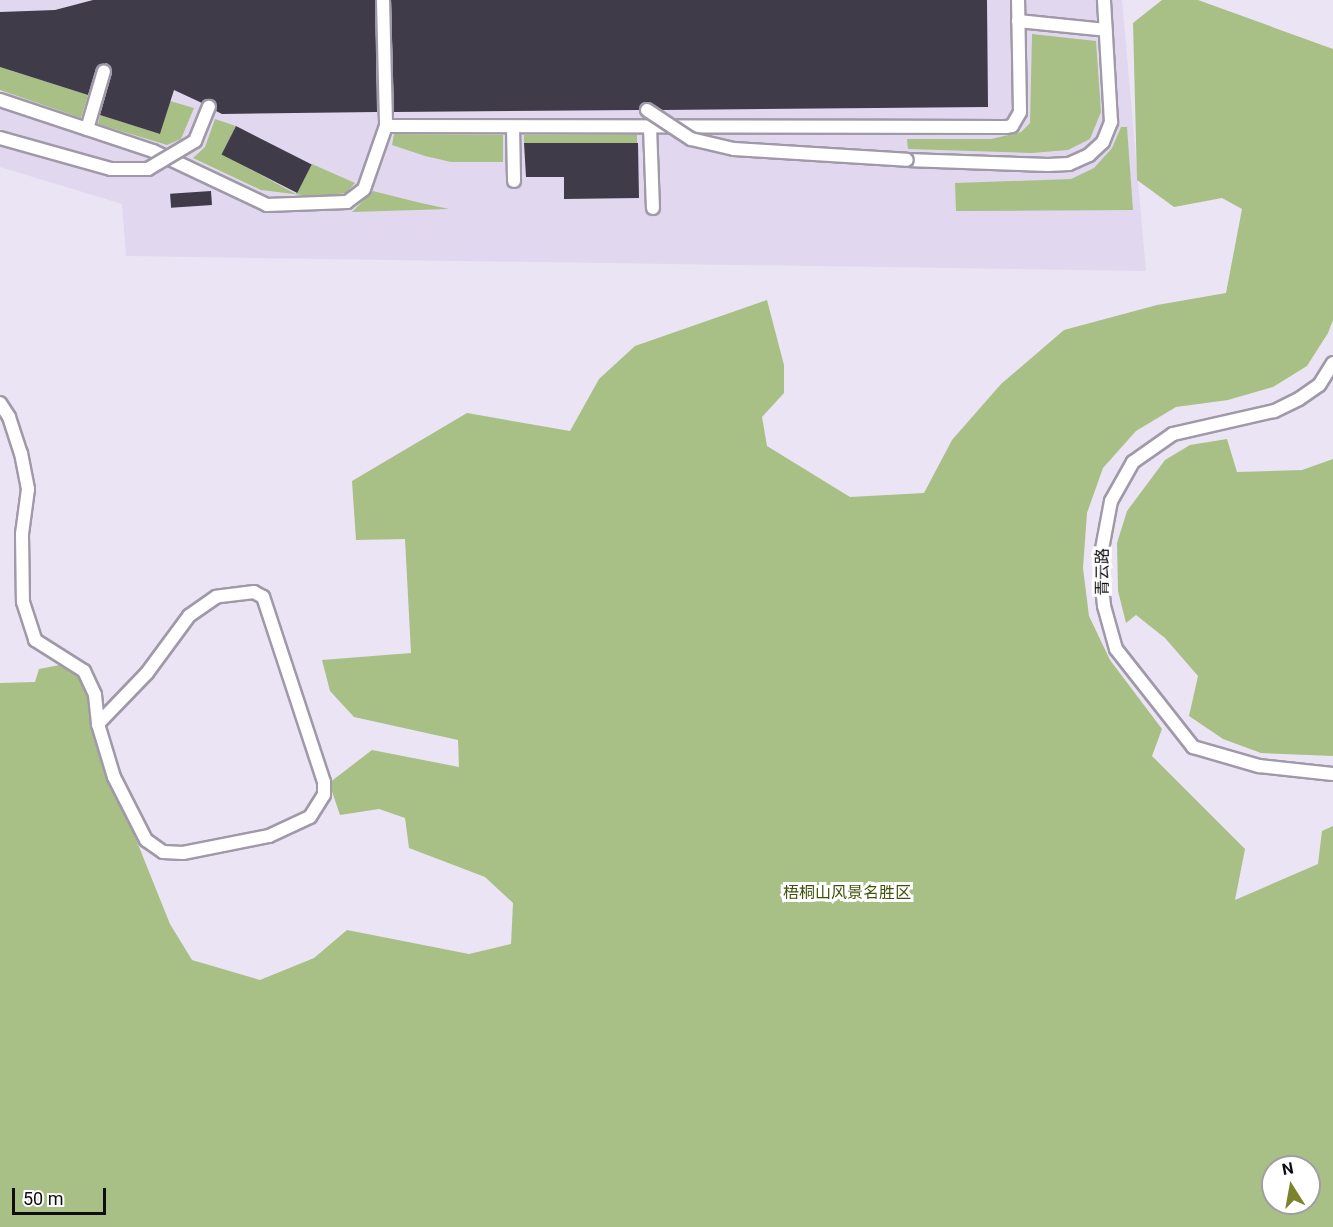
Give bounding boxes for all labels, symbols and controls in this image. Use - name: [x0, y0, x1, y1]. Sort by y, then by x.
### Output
- street label: 青云路: [1093, 548, 1113, 596]
- park label: 梧桐山风景名胜区: [783, 883, 911, 903]
- north arrow: [1261, 1155, 1321, 1215]
- text: N: [1280, 1158, 1295, 1179]
- scale bar: [15, 1176, 110, 1214]
- text: 50 m: [23, 1188, 63, 1209]

